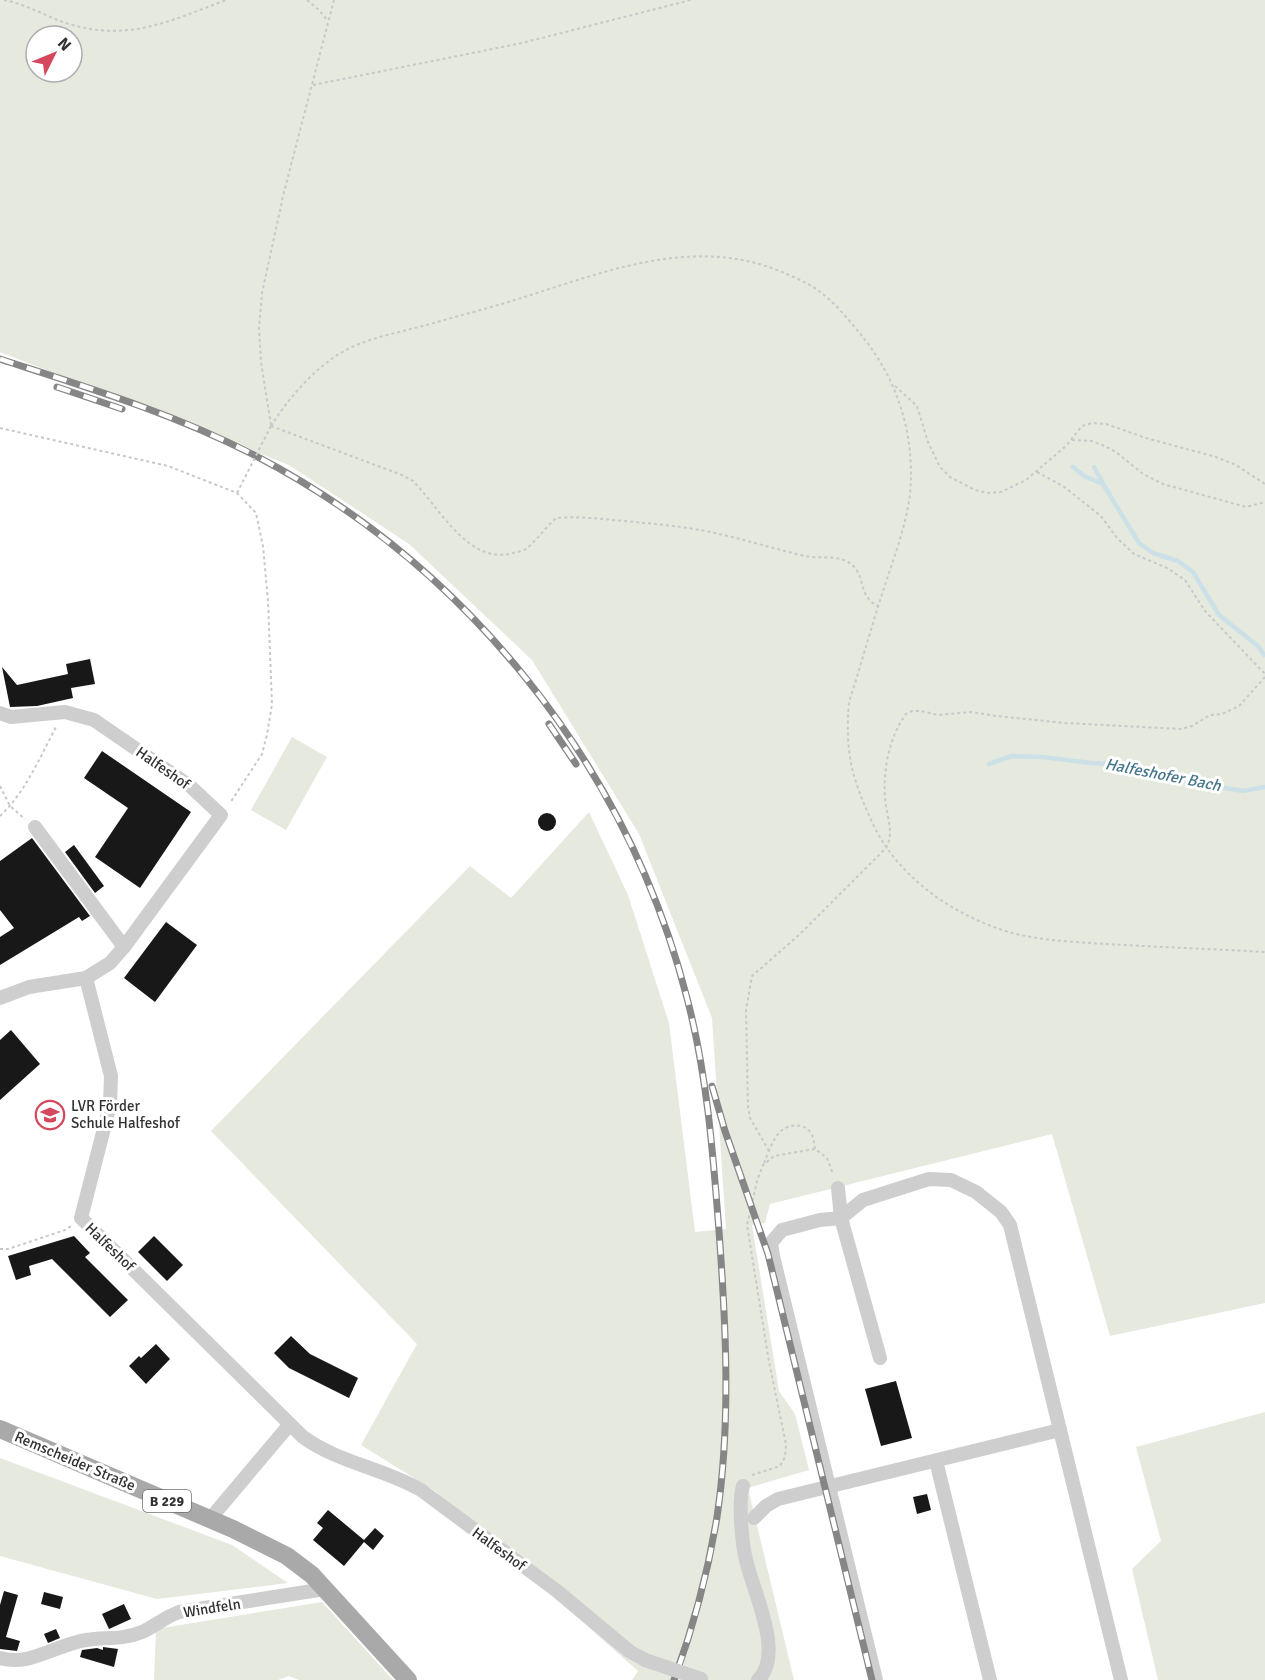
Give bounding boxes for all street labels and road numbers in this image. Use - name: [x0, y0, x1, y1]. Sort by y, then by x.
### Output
- street label: Halfeshof: [132, 743, 194, 794]
- street label: Halfeshof: [81, 1219, 139, 1276]
- street label: Remscheider Straße: [12, 1427, 138, 1495]
- road number: B 229: [143, 1490, 191, 1512]
- street label: Halfeshof: [469, 1524, 530, 1575]
- street label: Windfeln: [182, 1595, 242, 1621]

